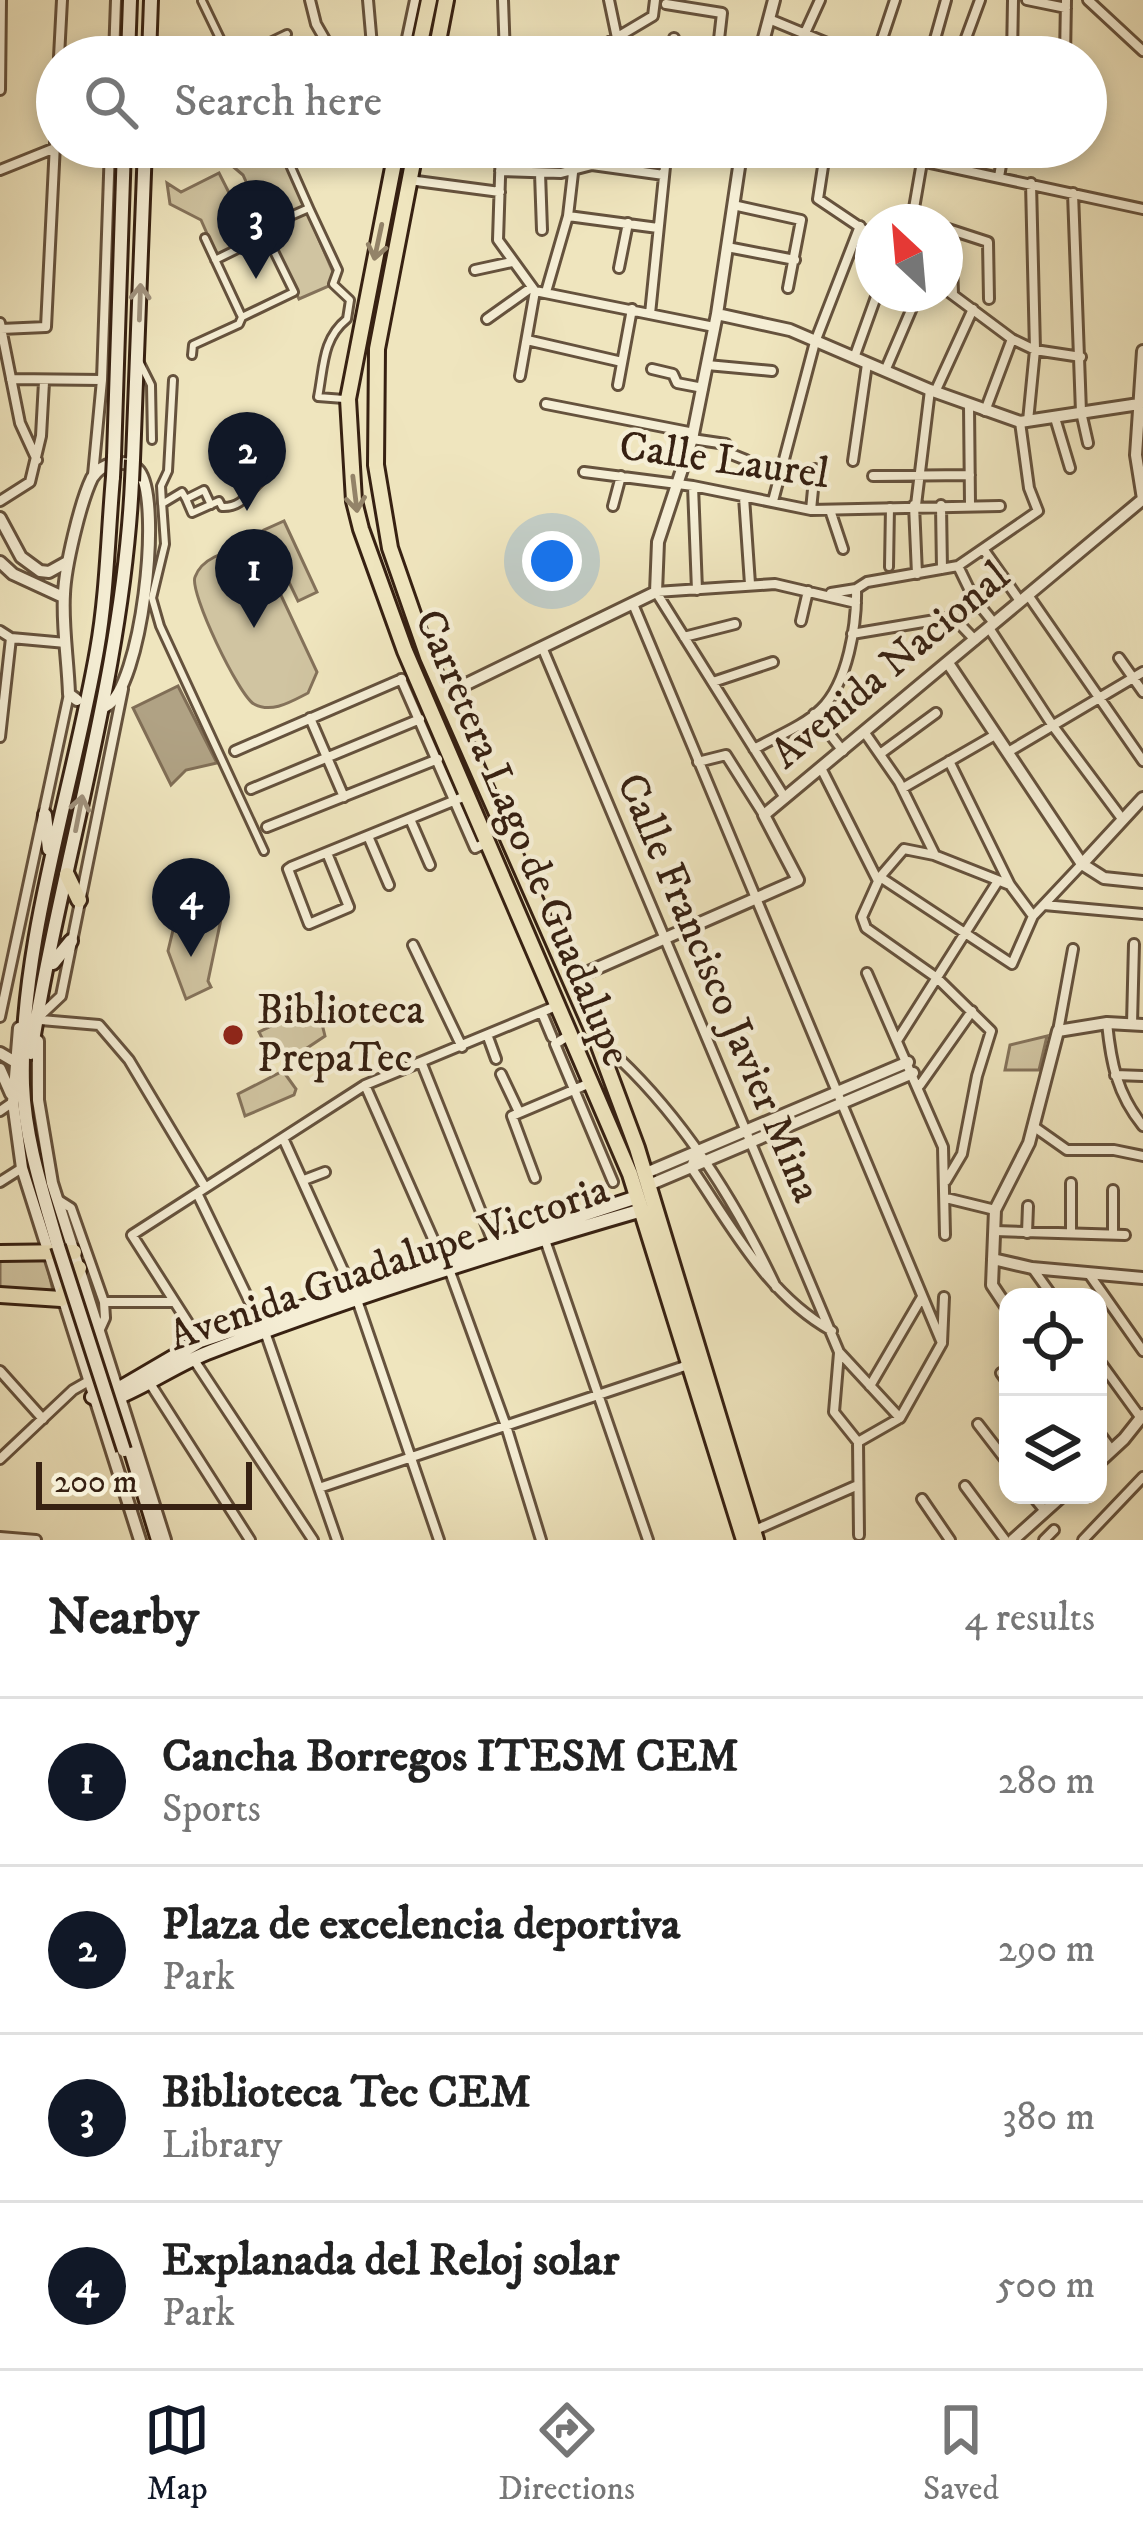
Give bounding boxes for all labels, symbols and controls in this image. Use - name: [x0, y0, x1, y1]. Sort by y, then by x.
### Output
- search box: [36, 36, 1107, 168]
- icon: search: [78, 69, 144, 135]
- text: Search here: [174, 74, 382, 130]
- pin: 3: [217, 180, 295, 279]
- north arrow: [855, 204, 963, 312]
- one-way arrow: [366, 221, 388, 260]
- one-way arrow: [128, 283, 151, 322]
- pin: 2: [208, 412, 286, 511]
- street label: Calle Laurel: [616, 421, 833, 502]
- one-way arrow: [345, 474, 367, 513]
- pin: 1: [215, 529, 293, 628]
- your location: [522, 531, 582, 591]
- street label: Avenida Nacional: [761, 551, 1021, 781]
- street label: Carretera Lago de Guadalupe: [402, 602, 642, 1074]
- street label: Calle Francisco Javier Mina: [604, 766, 832, 1210]
- one-way arrow: [69, 795, 92, 833]
- pin: 4: [152, 858, 230, 957]
- place label: Biblioteca PrepaTec: [257, 985, 424, 1085]
- marker: Biblioteca PrepaTec: [220, 1022, 246, 1048]
- street label: Avenida Guadalupe Victoria: [162, 1164, 616, 1364]
- map controls: [999, 1288, 1107, 1504]
- button: locate: [999, 1288, 1107, 1396]
- button: layers: [999, 1396, 1107, 1504]
- scale bar: [36, 1456, 252, 1509]
- text: 200 m: [54, 1462, 138, 1503]
- text: Nearby: [48, 1586, 199, 1650]
- text: 4 results: [965, 1594, 1095, 1643]
- text: Cancha Borregos ITESM CEM: [162, 1729, 739, 1785]
- text: 1: [80, 1757, 94, 1806]
- text: 280 m: [998, 1757, 1095, 1806]
- text: Sports: [162, 1785, 261, 1834]
- text: Plaza de excelencia deportiva: [162, 1897, 680, 1953]
- text: 2: [77, 1925, 97, 1974]
- text: 290 m: [998, 1925, 1095, 1974]
- text: Park: [162, 1953, 235, 2002]
- text: Biblioteca Tec CEM: [162, 2065, 531, 2121]
- text: 3: [80, 2093, 94, 2142]
- text: 380 m: [1002, 2093, 1095, 2142]
- text: Library: [162, 2121, 282, 2170]
- text: Explanada del Reloj solar: [162, 2233, 619, 2289]
- text: 4: [76, 2261, 98, 2310]
- text: 500 m: [996, 2261, 1095, 2310]
- text: Park: [162, 2289, 235, 2338]
- tab: Map: [144, 2397, 210, 2510]
- tab: Directions: [498, 2397, 635, 2510]
- tab: Saved: [923, 2397, 999, 2510]

